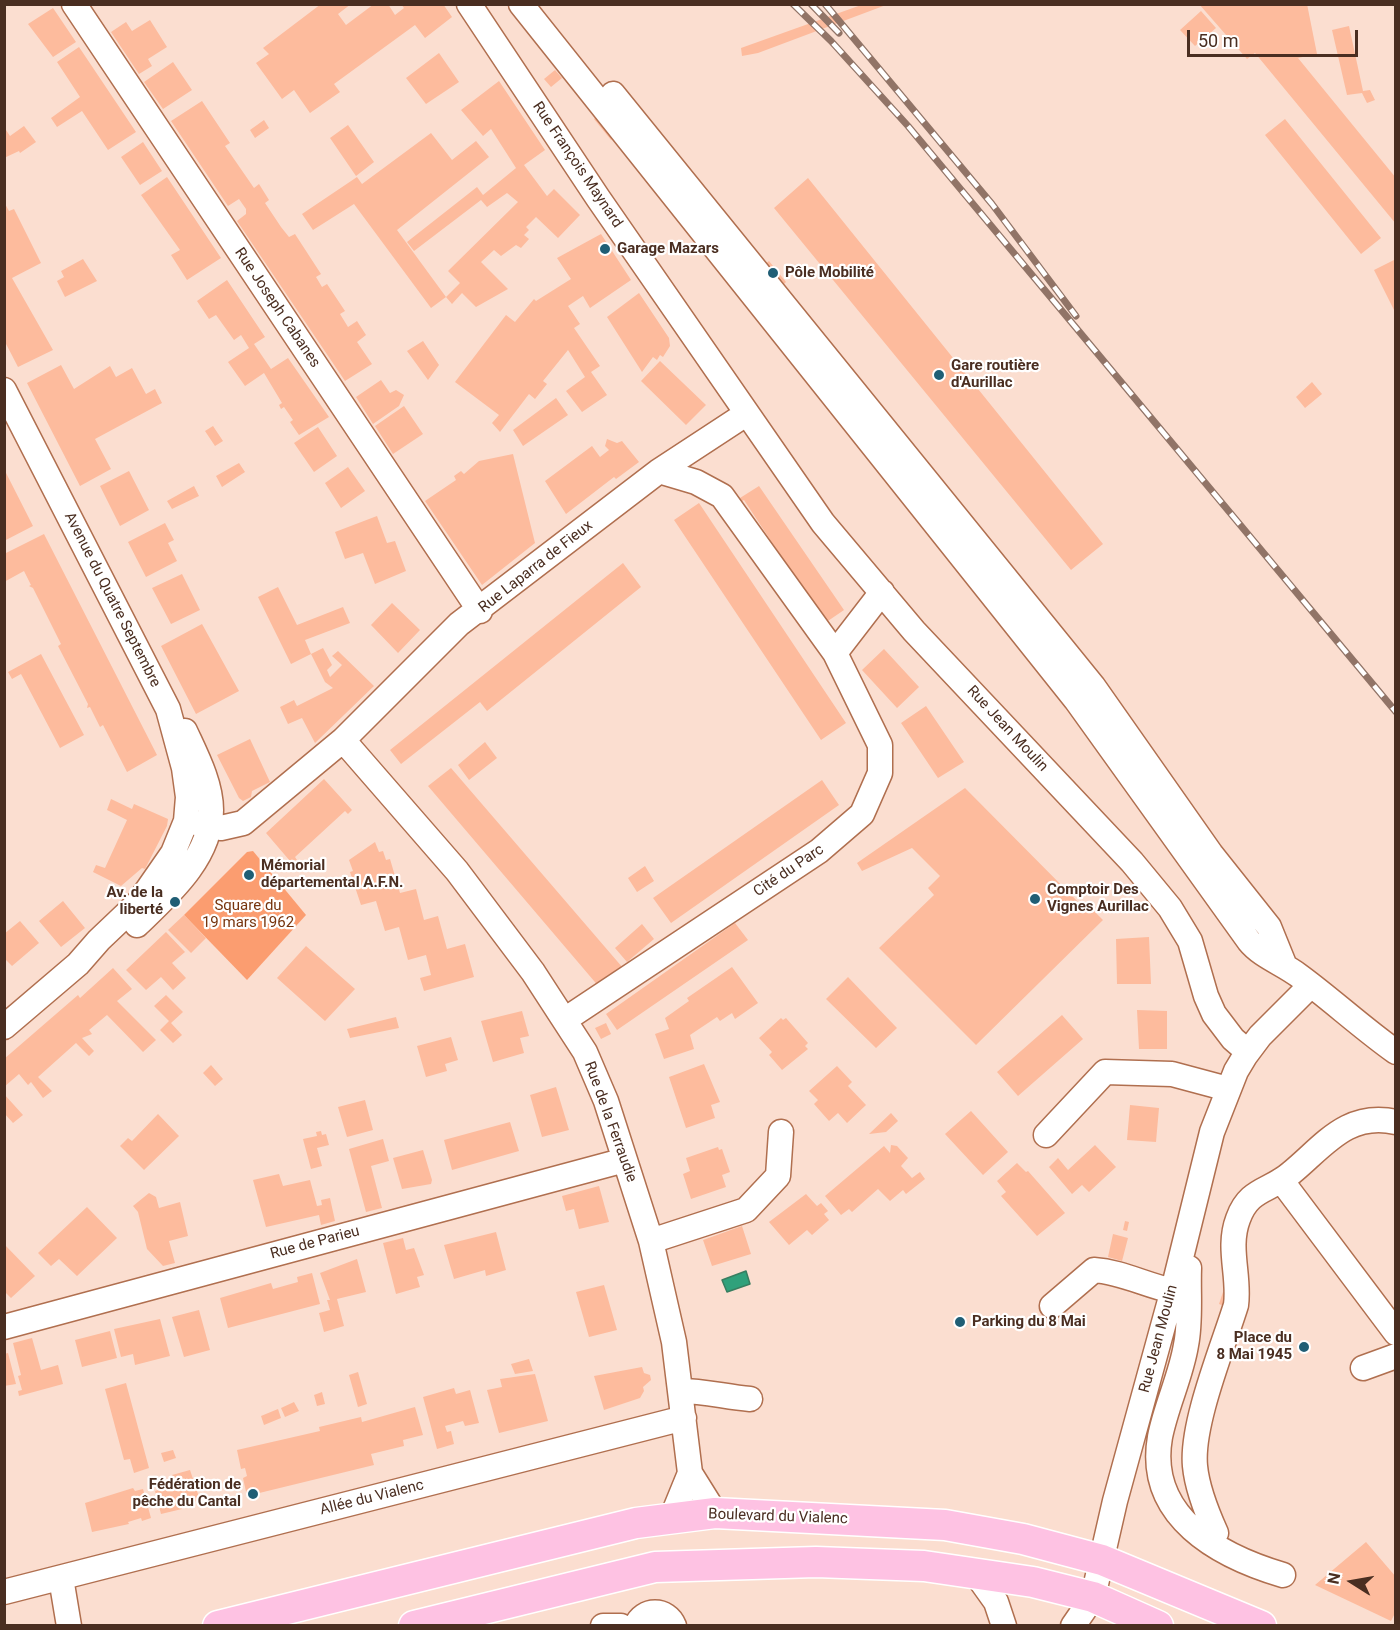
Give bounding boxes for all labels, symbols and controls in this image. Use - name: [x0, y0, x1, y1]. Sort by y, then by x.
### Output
- scale bar: [1190, 18, 1361, 56]
- text: 50 m: [1198, 30, 1238, 51]
- street label: Rue François Maynard: [528, 99, 626, 231]
- place label: Garage Mazars: [617, 240, 719, 258]
- marker: Garage Mazars: [598, 242, 612, 256]
- street label: Rue Joseph Cabanes: [230, 245, 324, 371]
- place label: Pôle Mobilité: [785, 264, 874, 282]
- marker: Pôle Mobilité: [766, 266, 780, 280]
- place label: Gare routière d'Aurillac: [951, 357, 1039, 392]
- marker: Gare routière d'Aurillac: [932, 368, 946, 382]
- street label: Avenue du Quatre Septembre: [60, 509, 164, 691]
- street label: Rue Laparra de Fieux: [475, 517, 597, 617]
- street label: Rue Jean Moulin: [963, 682, 1051, 776]
- street label: Cité du Parc: [750, 841, 828, 901]
- place label: Mémorial départemental A.F.N.: [261, 857, 403, 892]
- marker: Mémorial départemental A.F.N.: [242, 868, 256, 882]
- place label: Comptoir Des Vignes Aurillac: [1047, 881, 1149, 916]
- place label: Av. de la liberté: [106, 884, 163, 919]
- marker: Comptoir Des Vignes Aurillac: [1028, 892, 1042, 906]
- marker: Av. de la liberté: [168, 895, 182, 909]
- park label: Square du 19 mars 1962: [202, 897, 294, 932]
- street label: Rue de la Ferraudie: [580, 1059, 640, 1185]
- street label: Rue de Parieu: [268, 1222, 362, 1264]
- street label: Rue Jean Moulin: [1136, 1283, 1182, 1395]
- place label: Parking du 8 Mai: [972, 1313, 1086, 1331]
- marker: Parking du 8 Mai: [953, 1315, 967, 1329]
- place label: Place du 8 Mai 1945: [1216, 1329, 1292, 1364]
- marker: Place du 8 Mai 1945: [1297, 1340, 1311, 1354]
- place label: Fédération de pêche du Cantal: [133, 1476, 241, 1511]
- street label: Allée du Vialenc: [318, 1476, 426, 1520]
- marker: Fédération de pêche du Cantal: [246, 1487, 260, 1501]
- street label: Boulevard du Vialenc: [708, 1506, 848, 1528]
- north arrow: [1322, 1552, 1382, 1612]
- text: N: [1323, 1571, 1344, 1586]

